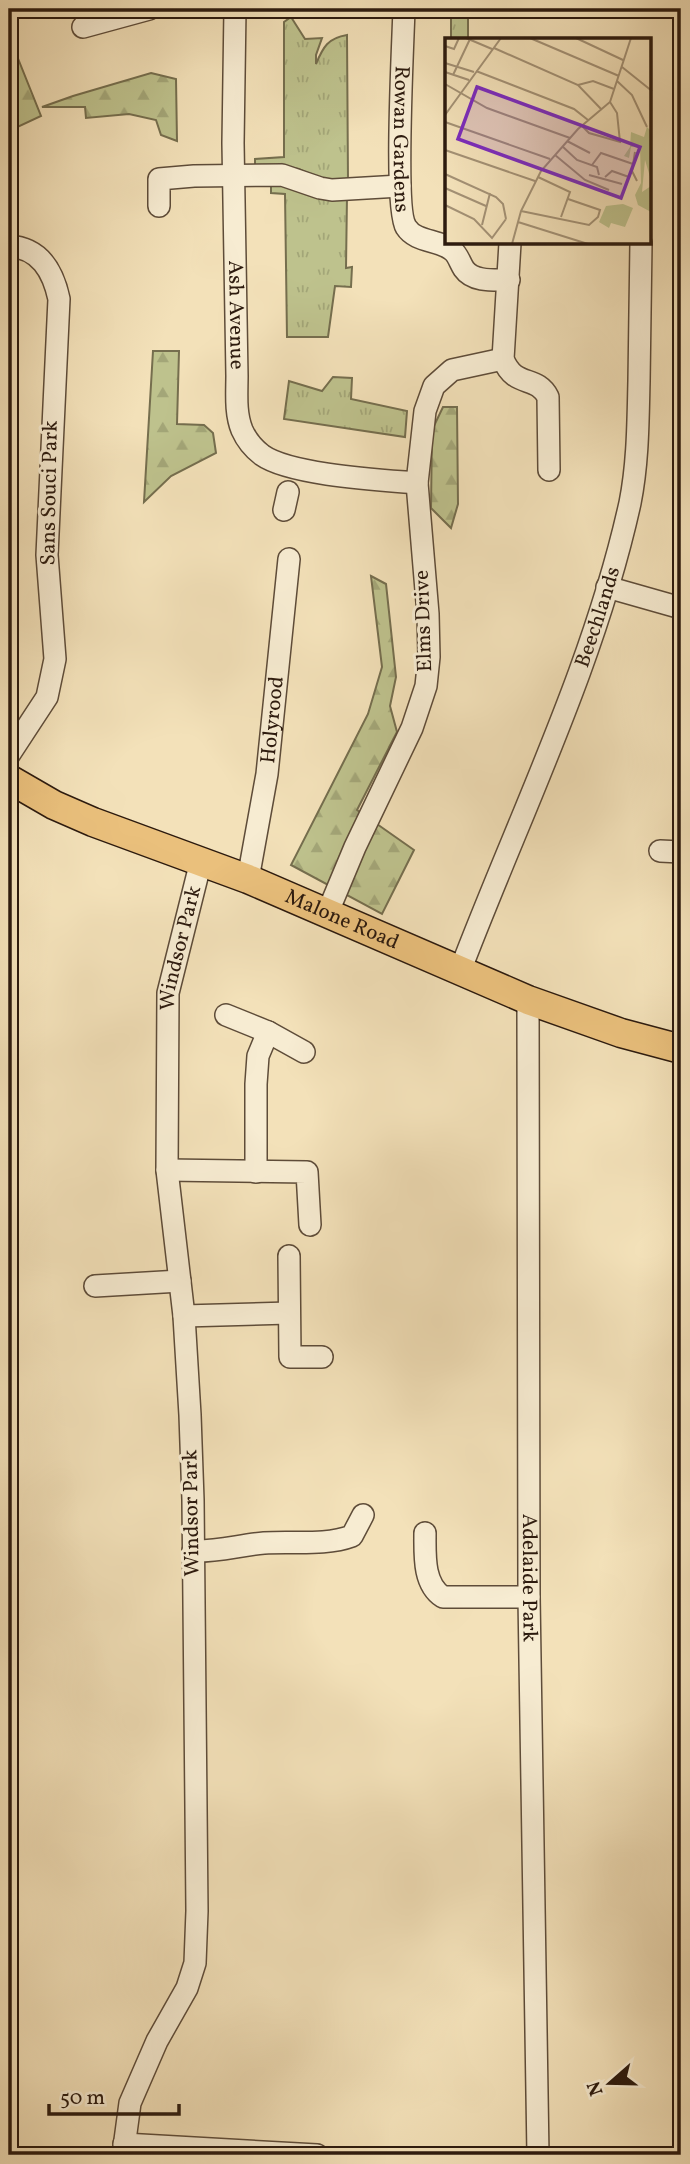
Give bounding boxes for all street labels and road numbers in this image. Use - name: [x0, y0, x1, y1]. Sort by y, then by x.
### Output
- street label: Rowan Gardens: [385, 65, 417, 214]
- street label: Ash Avenue: [221, 260, 251, 370]
- street label: Sans Souci Park: [34, 420, 66, 566]
- street label: Beechlands: [568, 563, 628, 672]
- street label: Elms Drive: [408, 570, 440, 672]
- street label: Holyrood: [254, 675, 291, 765]
- street label: Windsor Park: [153, 882, 209, 1010]
- street label: Malone Road: [280, 882, 404, 957]
- street label: Windsor Park: [176, 1449, 208, 1577]
- street label: Adelaide Park: [514, 1514, 544, 1643]

